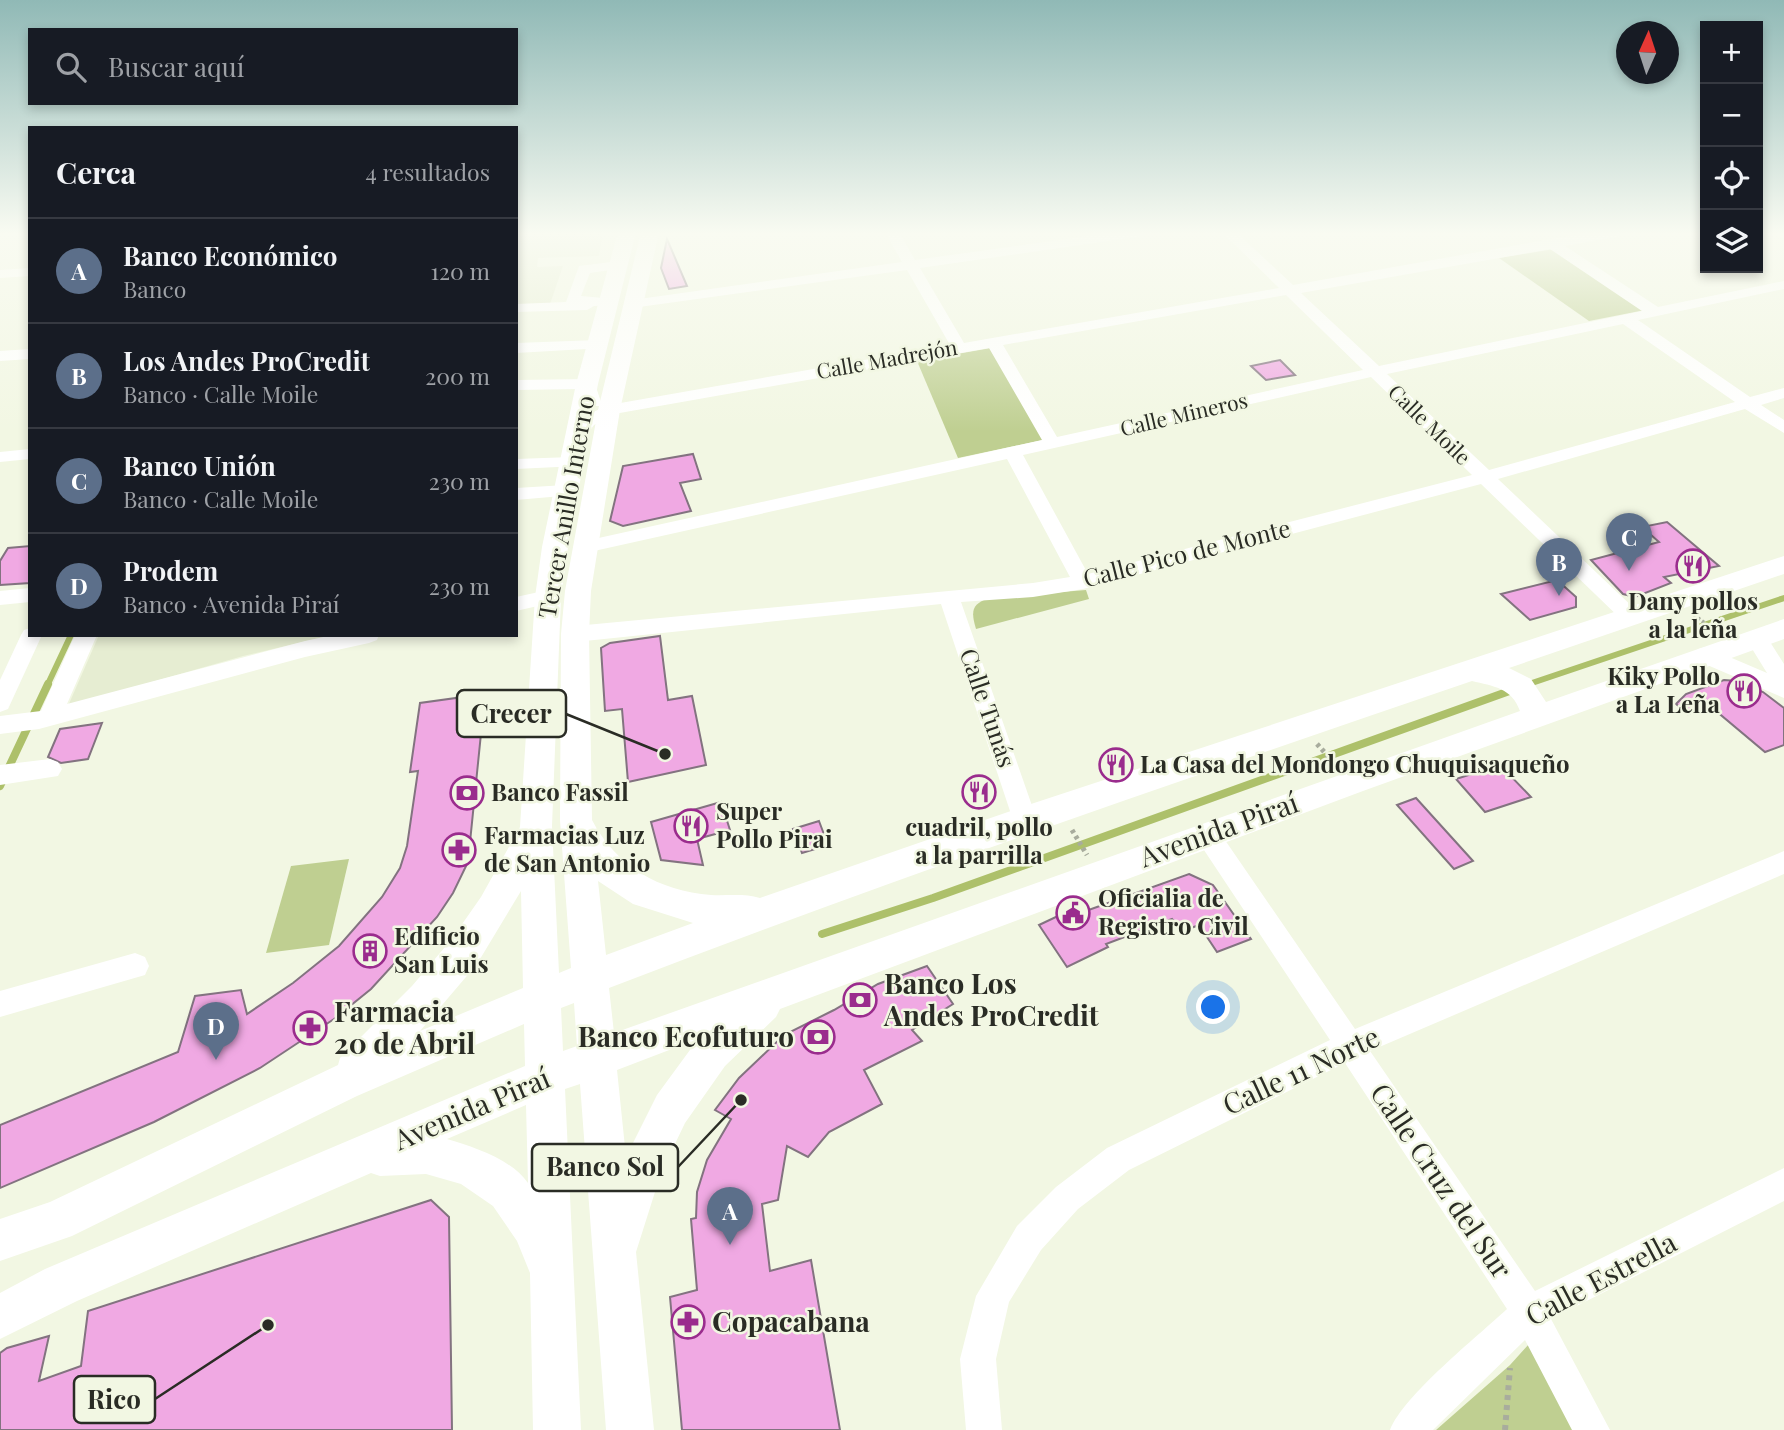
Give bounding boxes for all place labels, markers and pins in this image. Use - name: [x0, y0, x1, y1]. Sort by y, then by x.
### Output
- pin: C: [1606, 513, 1652, 571]
- pin: B: [1536, 538, 1582, 596]
- restaurant icon: Dany pollos a la leña: [1674, 547, 1712, 585]
- place label: Dany pollos a la leña: [1628, 584, 1758, 644]
- place label: Kiky Pollo a La Leña: [1607, 659, 1721, 719]
- restaurant icon: Kiky Pollo a La Leña: [1725, 672, 1763, 710]
- callout: Crecer: [457, 690, 566, 737]
- restaurant icon: La Casa del Mondongo Chuquisaqueño: [1097, 746, 1135, 784]
- place label: La Casa del Mondongo Chuquisaqueño: [1140, 747, 1570, 779]
- restaurant icon: cuadril, pollo a la parrilla: [960, 773, 998, 811]
- bank icon: Banco Fassil: [448, 774, 486, 812]
- place label: Banco Fassil: [491, 775, 629, 807]
- place label: Super Pollo Pirai: [716, 794, 833, 854]
- restaurant icon: Super Pollo Pirai: [672, 807, 710, 845]
- place label: cuadril, pollo a la parrilla: [905, 810, 1053, 870]
- place label: Farmacias Luz de San Antonio: [484, 818, 650, 878]
- pharmacy icon: Farmacias Luz de San Antonio: [440, 831, 478, 869]
- place label: Oficialia de Registro Civil: [1098, 881, 1249, 941]
- public building icon: Oficialia de Registro Civil: [1054, 894, 1092, 932]
- place label: Edificio San Luis: [394, 919, 489, 979]
- building icon: Edificio San Luis: [351, 932, 389, 970]
- place label: Banco Los Andes ProCredit: [883, 964, 1099, 1033]
- bank icon: Banco Los Andes ProCredit: [841, 981, 879, 1019]
- place label: Farmacia 20 de Abril: [334, 992, 476, 1061]
- pin: D: [193, 1002, 239, 1060]
- pharmacy icon: Farmacia 20 de Abril: [291, 1009, 329, 1047]
- place label: Banco Ecofuturo: [578, 1017, 794, 1054]
- bank icon: Banco Ecofuturo: [799, 1018, 837, 1056]
- callout: Banco Sol: [532, 1144, 678, 1191]
- pin: A: [707, 1187, 753, 1245]
- place label: Copacabana: [712, 1302, 870, 1339]
- pharmacy icon: Copacabana: [669, 1303, 707, 1341]
- callout: Rico: [74, 1376, 155, 1423]

